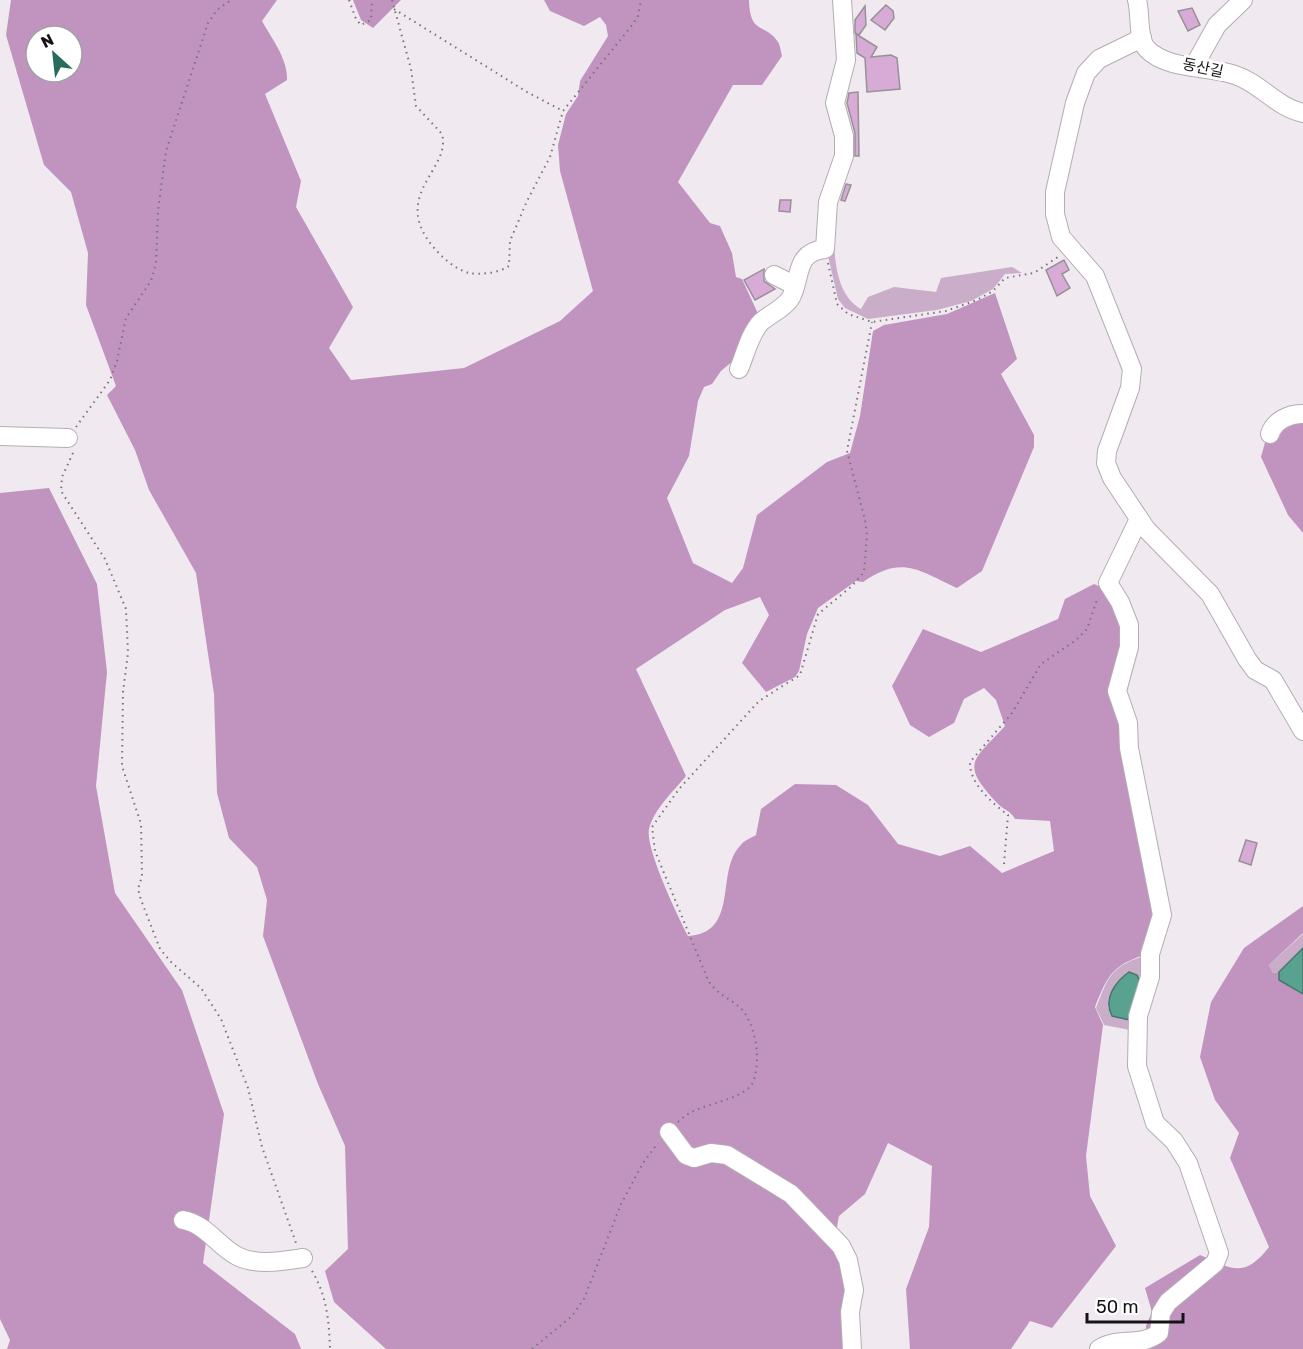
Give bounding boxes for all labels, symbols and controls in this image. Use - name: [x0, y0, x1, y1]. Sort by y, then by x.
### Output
- north arrow: [24, 24, 84, 84]
- text: N: [38, 30, 57, 52]
- street label: 동산길: [1181, 55, 1225, 81]
- scale bar: [1087, 1286, 1183, 1324]
- text: 50 m: [1096, 1296, 1139, 1318]

